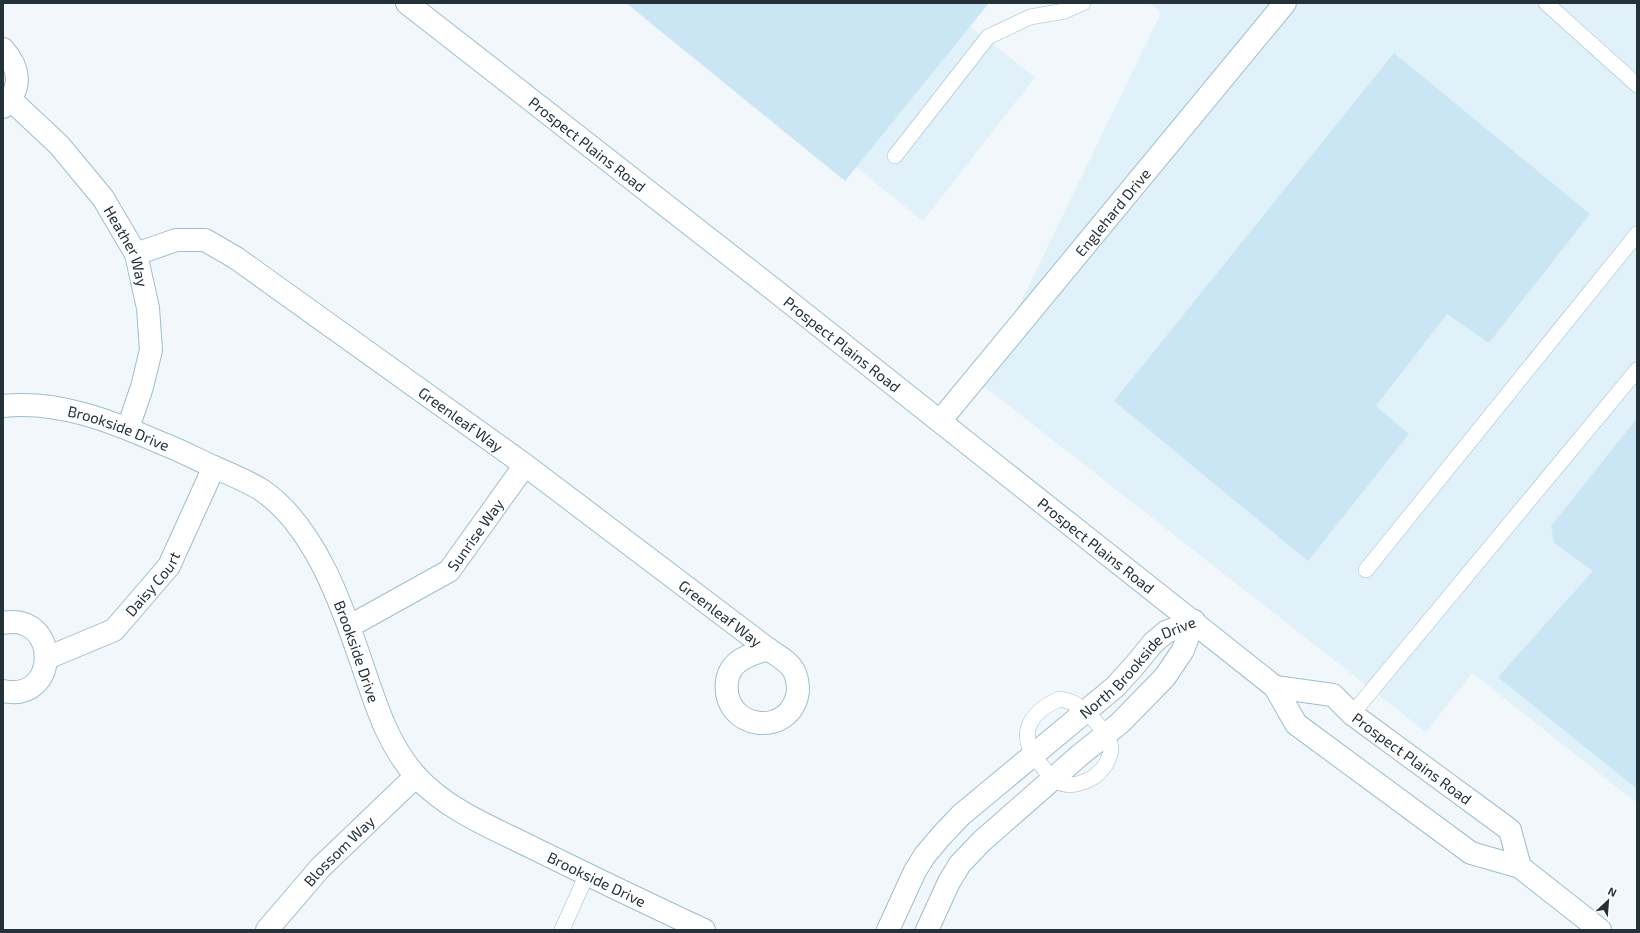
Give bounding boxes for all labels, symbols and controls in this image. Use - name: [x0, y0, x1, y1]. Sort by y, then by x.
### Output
- street label: Prospect Plains Road: [525, 93, 650, 195]
- street label: Englehard Drive: [1071, 164, 1154, 260]
- street label: Heather Way: [101, 202, 152, 289]
- street label: Prospect Plains Road: [780, 292, 904, 396]
- street label: Greenleaf Way: [415, 383, 507, 456]
- street label: Brookside Drive: [66, 401, 172, 454]
- street label: Prospect Plains Road: [1034, 494, 1158, 597]
- street label: Sunrise Way: [443, 495, 507, 574]
- street label: Daisy Court: [121, 548, 183, 620]
- street label: Greenleaf Way: [675, 576, 766, 650]
- street label: Brookside Drive: [331, 598, 383, 705]
- street label: North Brookside Drive: [1076, 612, 1198, 722]
- street label: Prospect Plains Road: [1349, 708, 1475, 808]
- street label: Blossom Way: [300, 812, 378, 890]
- street label: Brookside Drive: [545, 848, 649, 910]
- north arrow: [1588, 881, 1628, 921]
- text: N: [1606, 884, 1619, 899]

